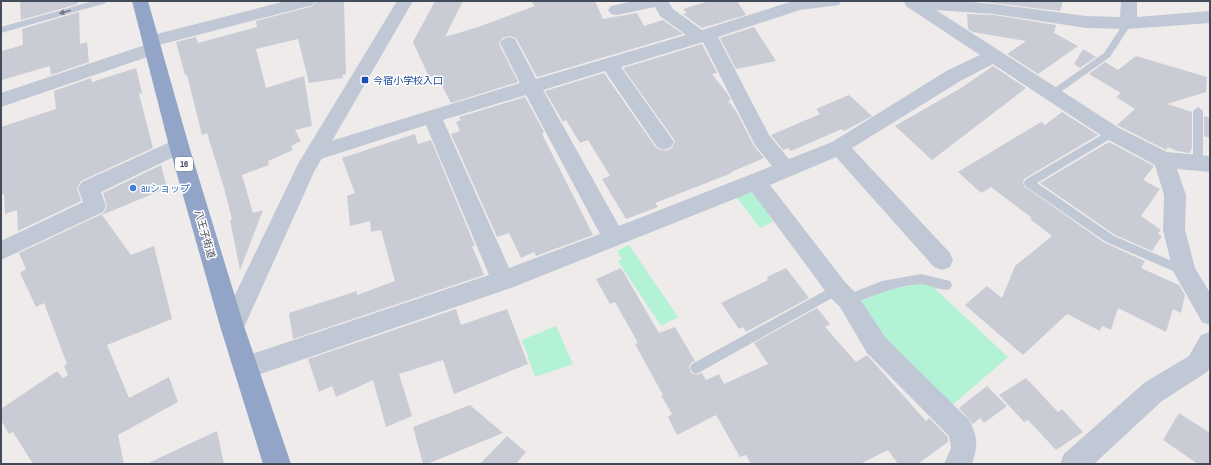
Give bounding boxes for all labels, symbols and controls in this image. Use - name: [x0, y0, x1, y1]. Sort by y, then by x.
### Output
- one-way arrow: [59, 9, 71, 15]
- place label: 今宿小学校入口: [373, 74, 443, 87]
- marker: 今宿小学校入口: [360, 75, 370, 85]
- road number: 16: [175, 157, 193, 171]
- place label: auショップ: [141, 182, 190, 195]
- marker: auショップ: [128, 183, 138, 193]
- street label: 八王子街道: [192, 208, 218, 260]

